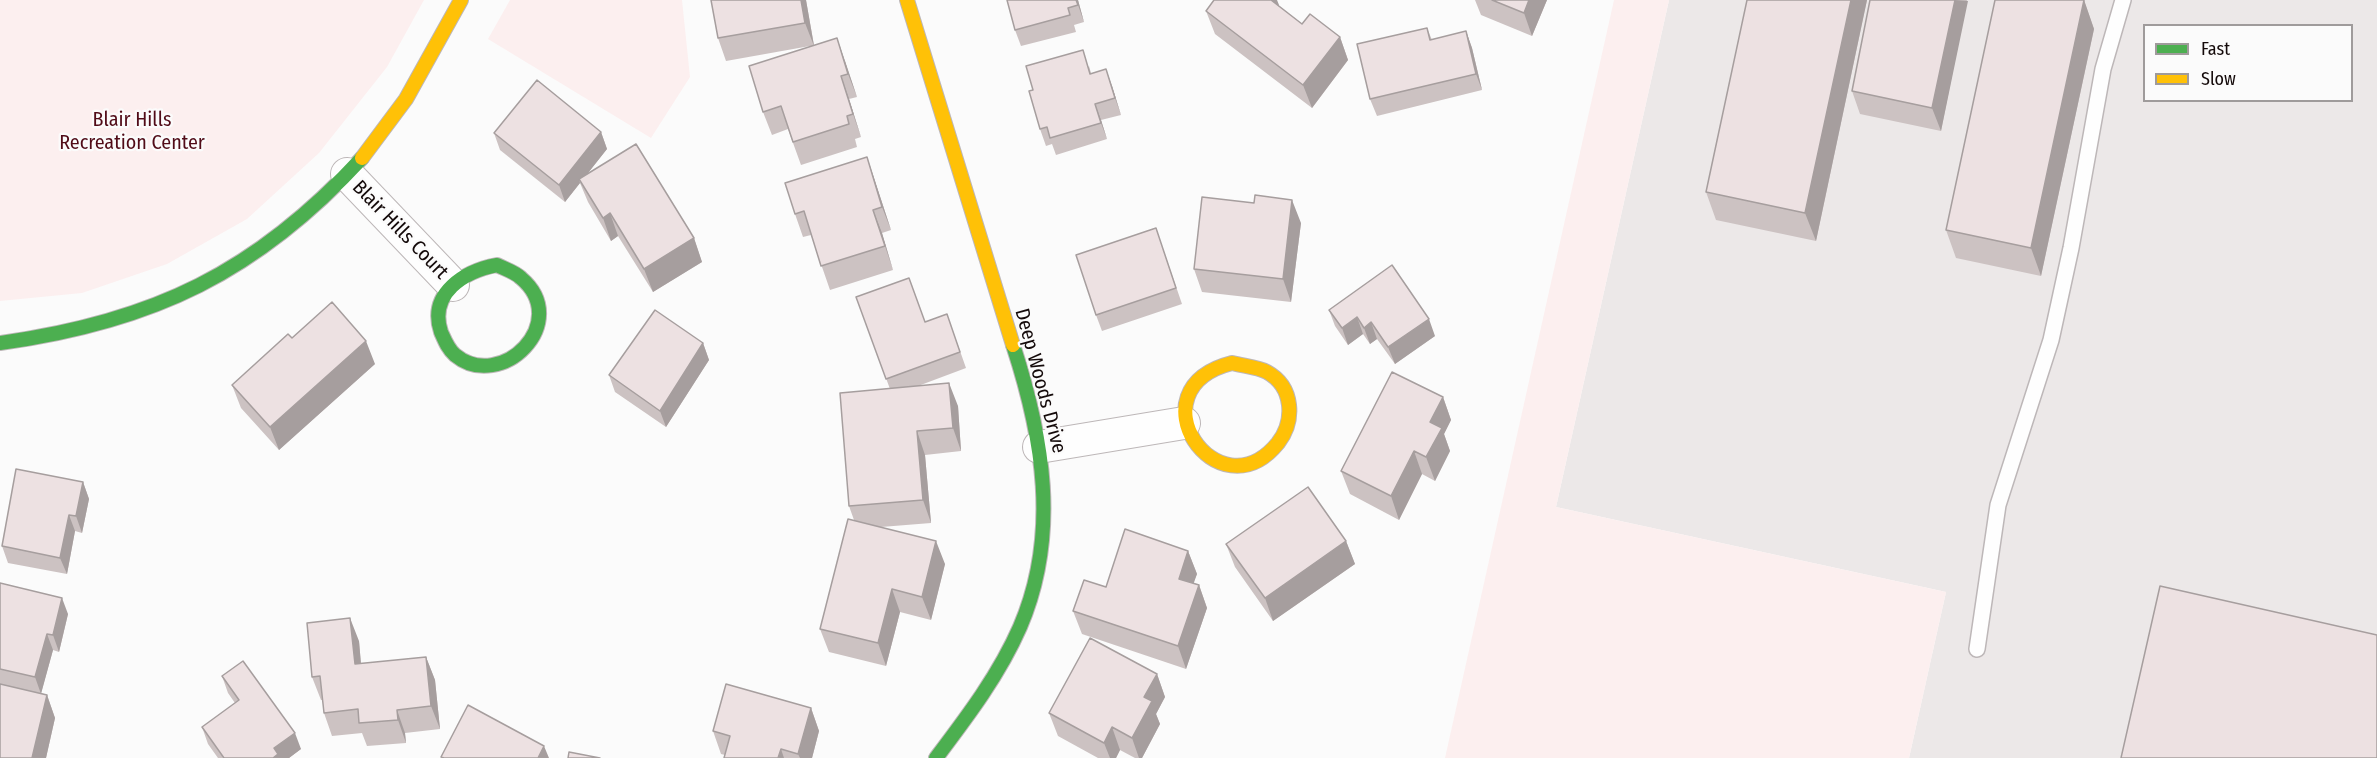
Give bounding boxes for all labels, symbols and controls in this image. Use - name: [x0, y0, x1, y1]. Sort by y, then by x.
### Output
- legend: [2143, 24, 2353, 102]
- text: Fast: [2201, 38, 2230, 60]
- text: Slow: [2201, 68, 2236, 90]
- park label: Blair Hills Recreation Center: [59, 108, 205, 155]
- street label: Blair Hills Court: [347, 176, 453, 284]
- street label: Deep Woods Drive: [1009, 306, 1071, 456]

